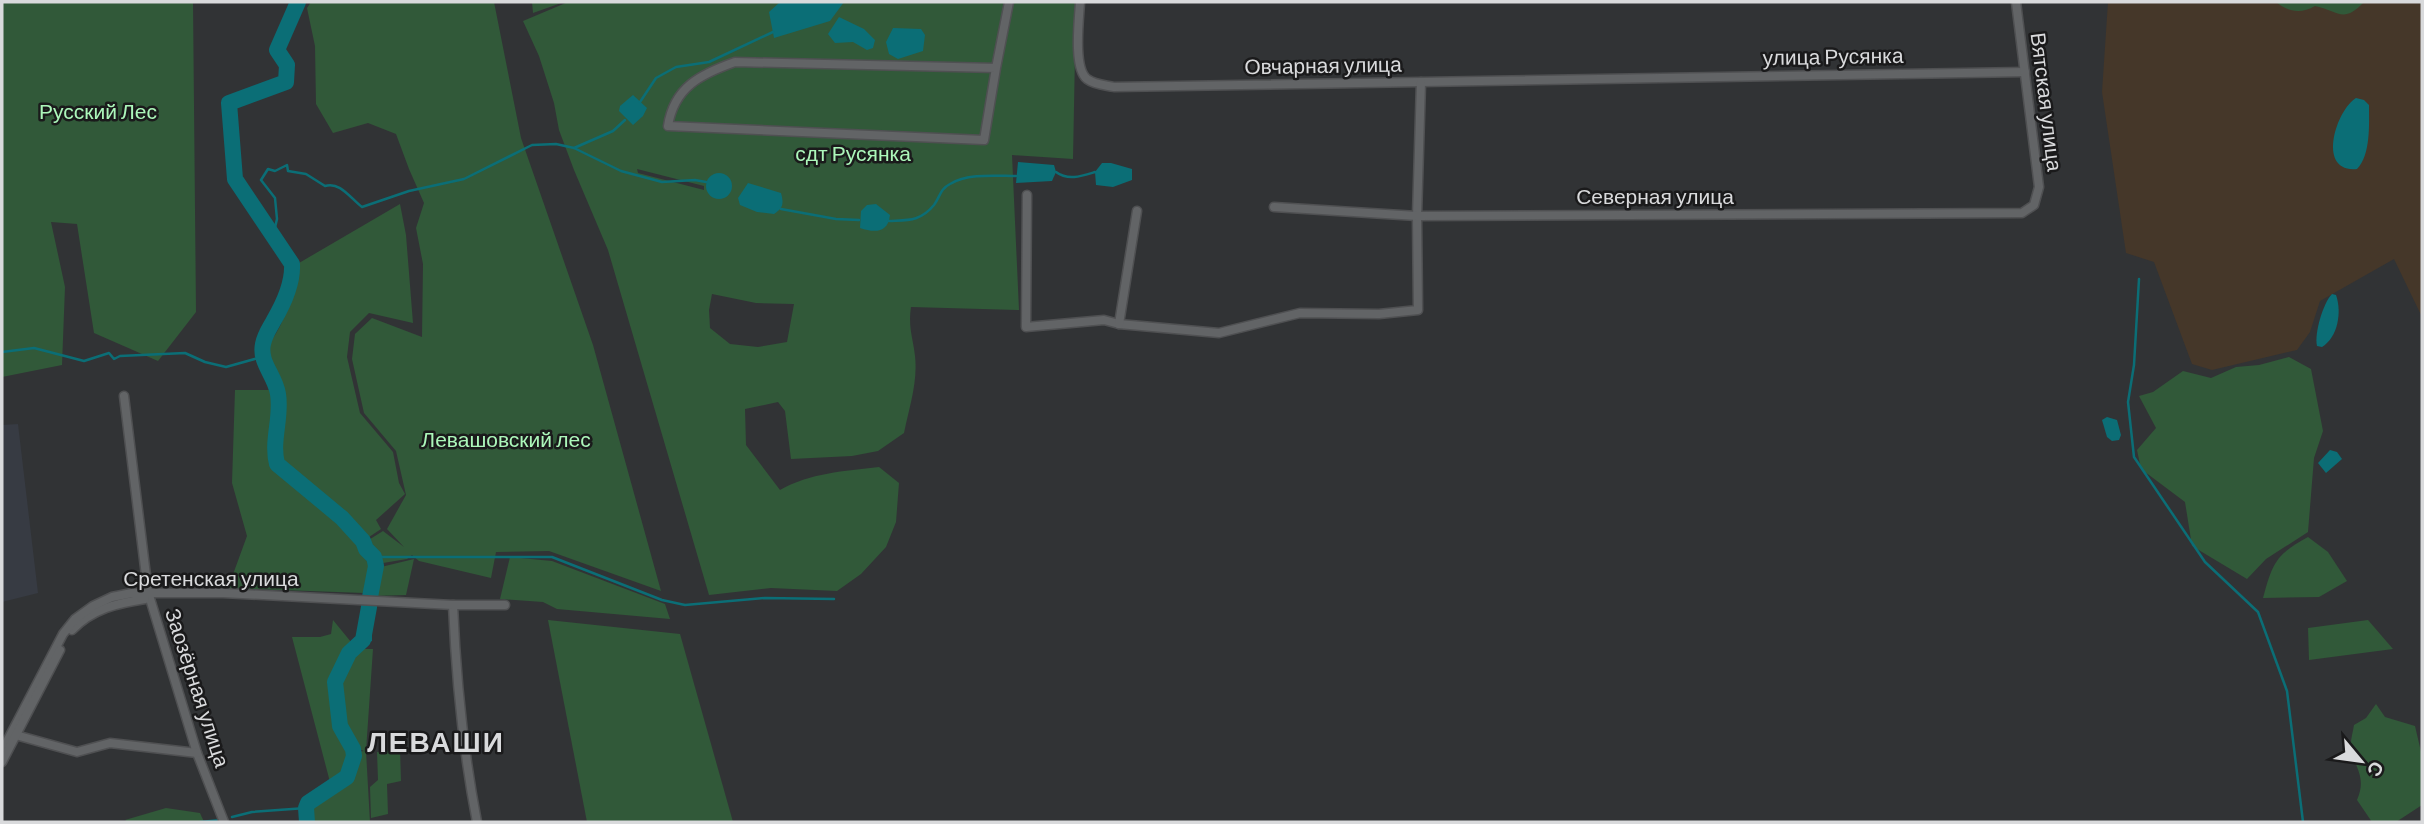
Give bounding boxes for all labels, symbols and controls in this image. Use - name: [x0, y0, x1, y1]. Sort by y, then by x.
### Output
- street label: Вятская улица: [2027, 31, 2068, 173]
- street label: улица Русянка: [1762, 42, 1904, 69]
- street label: Овчарная улица: [1244, 51, 1402, 78]
- park label: Русский Лес: [39, 98, 157, 123]
- park label: сдт Русянка: [795, 140, 911, 165]
- street label: Северная улица: [1576, 183, 1734, 208]
- park label: Левашовский лес: [421, 426, 591, 451]
- street label: Сретенская улица: [123, 565, 299, 590]
- street label: Заозёрная улица: [161, 605, 236, 770]
- district label: ЛЕВАШИ: [367, 724, 505, 758]
- north arrow: [2326, 726, 2396, 796]
- text: С: [2363, 758, 2390, 781]

